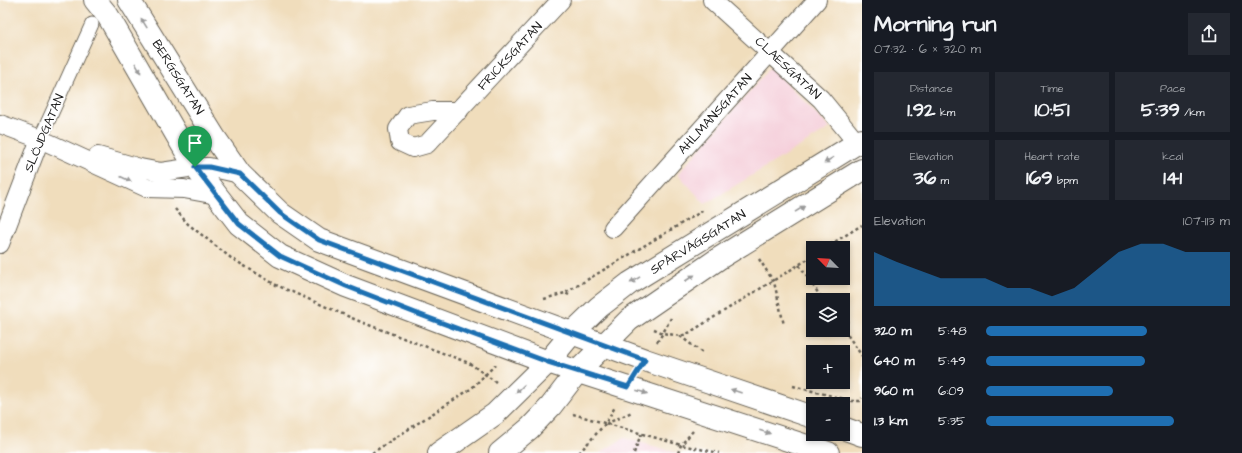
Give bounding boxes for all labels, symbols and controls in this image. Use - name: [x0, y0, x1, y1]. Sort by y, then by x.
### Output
- text: Morning run: [874, 9, 997, 40]
- button: share: [1188, 13, 1230, 55]
- one-way arrow: [140, 18, 148, 28]
- street label: FRICKSGATAN: [474, 18, 546, 94]
- street label: CLAESGATAN: [751, 33, 825, 103]
- street label: BERGSGATAN: [148, 36, 208, 118]
- text: 07:32 · 6 × 320 m: [874, 40, 981, 58]
- one-way arrow: [135, 62, 142, 74]
- street label: AHLMANSGATAN: [674, 70, 756, 158]
- text: Distance: [910, 81, 953, 96]
- text: Time: [1040, 81, 1064, 96]
- text: Pace: [1160, 81, 1185, 96]
- street label: SLÖJDGATAN: [19, 91, 69, 175]
- text: 1.92: [907, 96, 936, 124]
- text: 10:51: [1034, 96, 1070, 124]
- text: 5:39: [1141, 96, 1180, 124]
- text: km: [936, 105, 955, 120]
- text: /km: [1180, 105, 1205, 120]
- pin: [178, 126, 212, 167]
- icon: arrive: [184, 132, 206, 154]
- text: Elevation: [910, 149, 953, 164]
- text: Heart rate: [1024, 149, 1080, 164]
- text: kcal: [1162, 149, 1183, 164]
- one-way arrow: [824, 156, 834, 164]
- text: 36: [913, 164, 936, 192]
- text: 169: [1026, 164, 1053, 192]
- text: 141: [1163, 164, 1182, 192]
- text: m: [936, 173, 949, 188]
- text: bpm: [1053, 173, 1078, 188]
- one-way arrow: [120, 176, 132, 182]
- street label: SPÅRVÄGSGATAN: [647, 205, 749, 279]
- one-way arrow: [794, 205, 806, 212]
- text: Elevation: [874, 212, 925, 230]
- text: 107–113 m: [1183, 212, 1230, 230]
- north arrow: [806, 241, 850, 285]
- map controls: [806, 241, 850, 441]
- one-way arrow: [685, 274, 695, 282]
- one-way arrow: [629, 277, 641, 284]
- button: layers: [806, 293, 850, 337]
- text: 320 m: [874, 322, 912, 340]
- text: 5:48: [938, 322, 967, 340]
- button: +: [806, 345, 850, 389]
- text: 640 m: [874, 352, 915, 370]
- text: 5:49: [938, 352, 966, 370]
- text: 960 m: [874, 382, 913, 400]
- text: 6:09: [938, 382, 964, 400]
- one-way arrow: [515, 384, 525, 394]
- one-way arrow: [730, 388, 742, 394]
- one-way arrow: [636, 389, 648, 395]
- button: −: [806, 397, 850, 441]
- text: 1.3 km: [874, 412, 907, 430]
- text: 5:35: [938, 412, 965, 430]
- one-way arrow: [760, 429, 772, 435]

